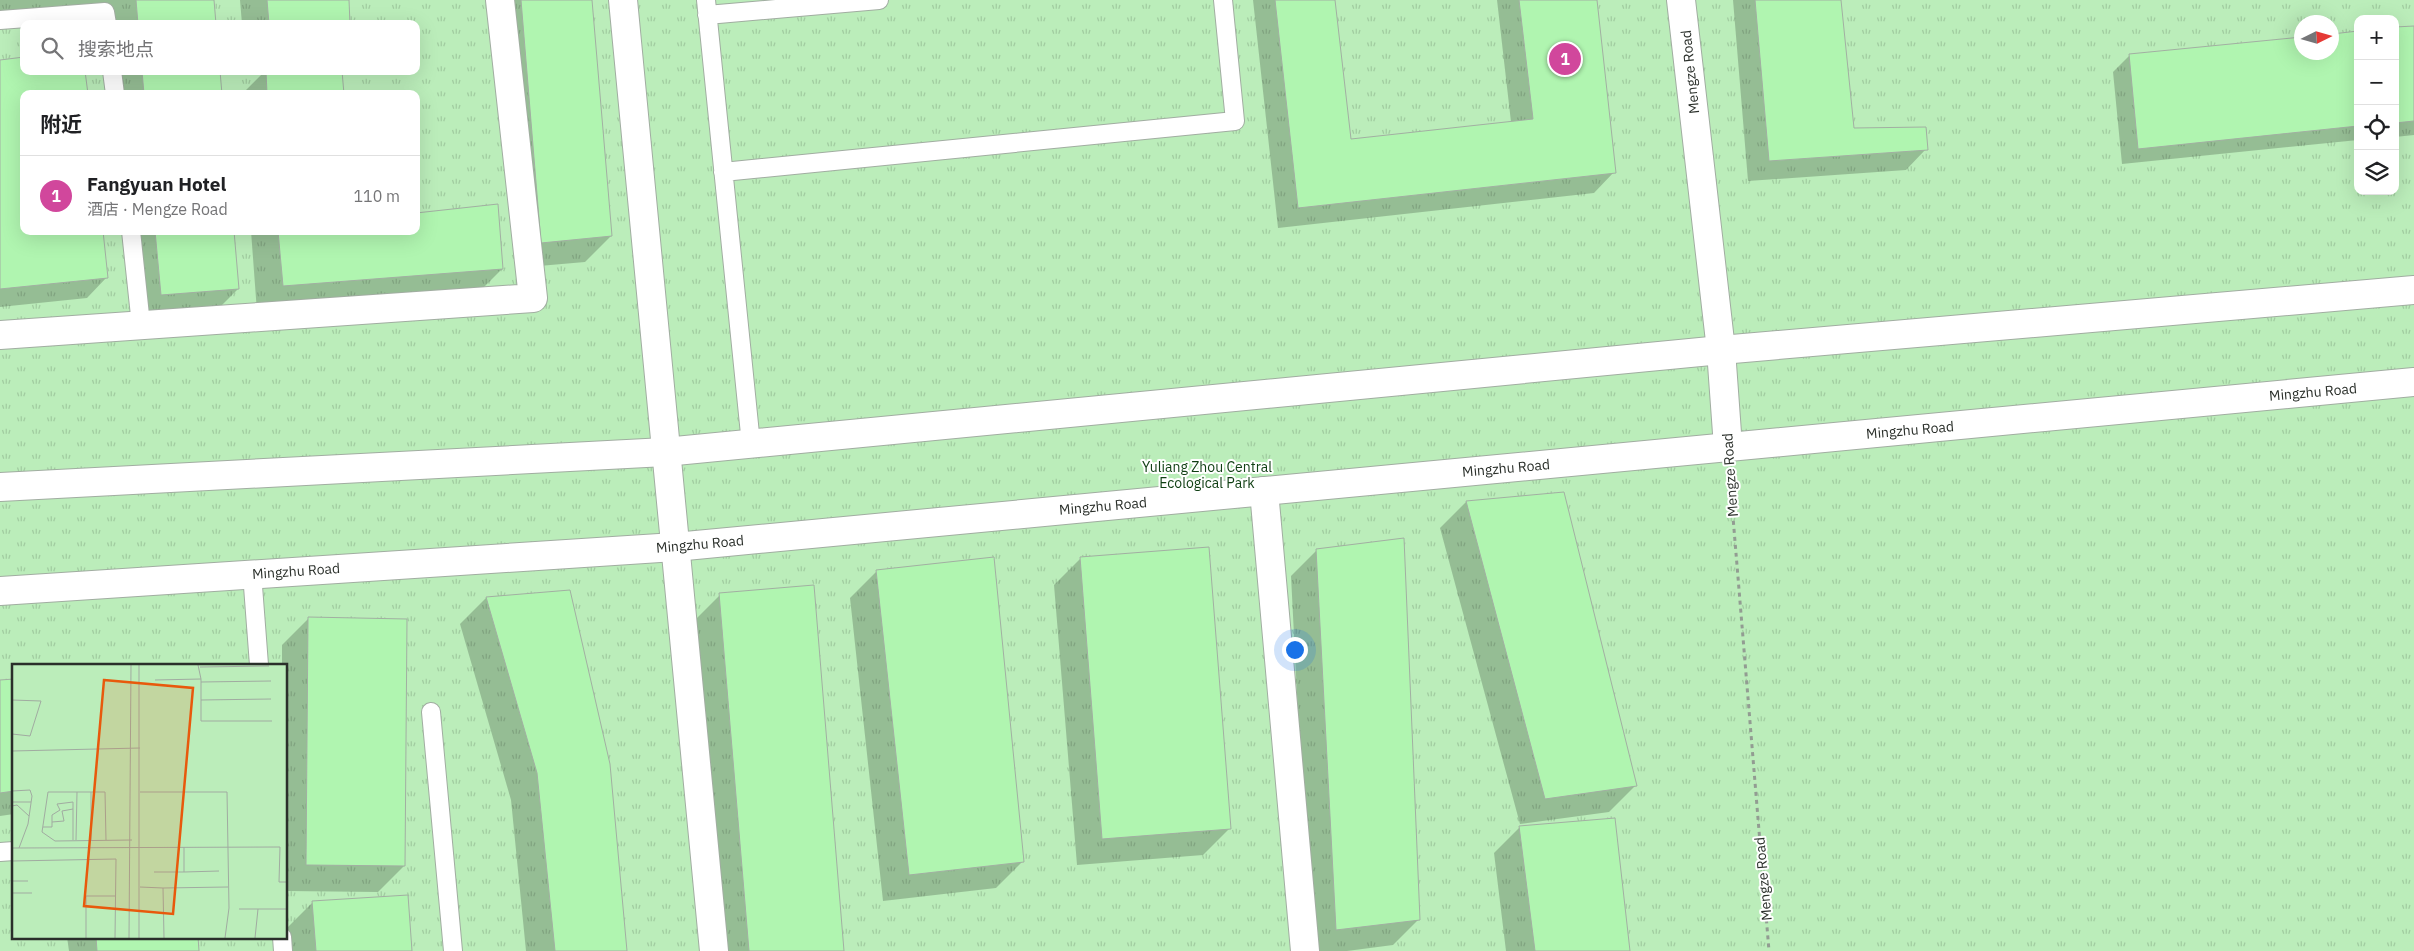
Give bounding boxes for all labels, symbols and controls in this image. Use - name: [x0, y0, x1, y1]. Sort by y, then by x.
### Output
- north arrow: [2294, 15, 2339, 60]
- map controls: [2354, 15, 2399, 195]
- button: +: [2354, 15, 2399, 60]
- search box: [20, 20, 420, 75]
- street label: Mengze Road: [1677, 29, 1703, 115]
- icon: search: [38, 34, 66, 62]
- text: 搜索地点: [78, 37, 154, 61]
- pin: 1: [1549, 40, 1581, 78]
- button: −: [2354, 60, 2399, 105]
- button: locate: [2354, 105, 2399, 150]
- text: 附近: [40, 110, 82, 138]
- button: layers: [2354, 150, 2399, 195]
- text: Fangyuan Hotel: [87, 172, 226, 196]
- text: 1: [51, 186, 61, 206]
- text: 110 m: [353, 186, 400, 206]
- text: 酒店 · Mengze Road: [87, 199, 228, 219]
- street label: Mingzhu Road: [2268, 379, 2358, 405]
- street label: Mingzhu Road: [1865, 417, 1955, 443]
- street label: Mengze Road: [1718, 433, 1742, 517]
- street label: Mingzhu Road: [1461, 455, 1551, 481]
- park label: Yuliang Zhou Central Ecological Park: [1142, 458, 1272, 492]
- street label: Mingzhu Road: [1058, 493, 1148, 519]
- street label: Mingzhu Road: [655, 531, 745, 557]
- street label: Mingzhu Road: [251, 559, 341, 583]
- your location: [1282, 637, 1308, 663]
- inset map: [12, 664, 288, 938]
- street label: Mengze Road: [1750, 836, 1776, 922]

